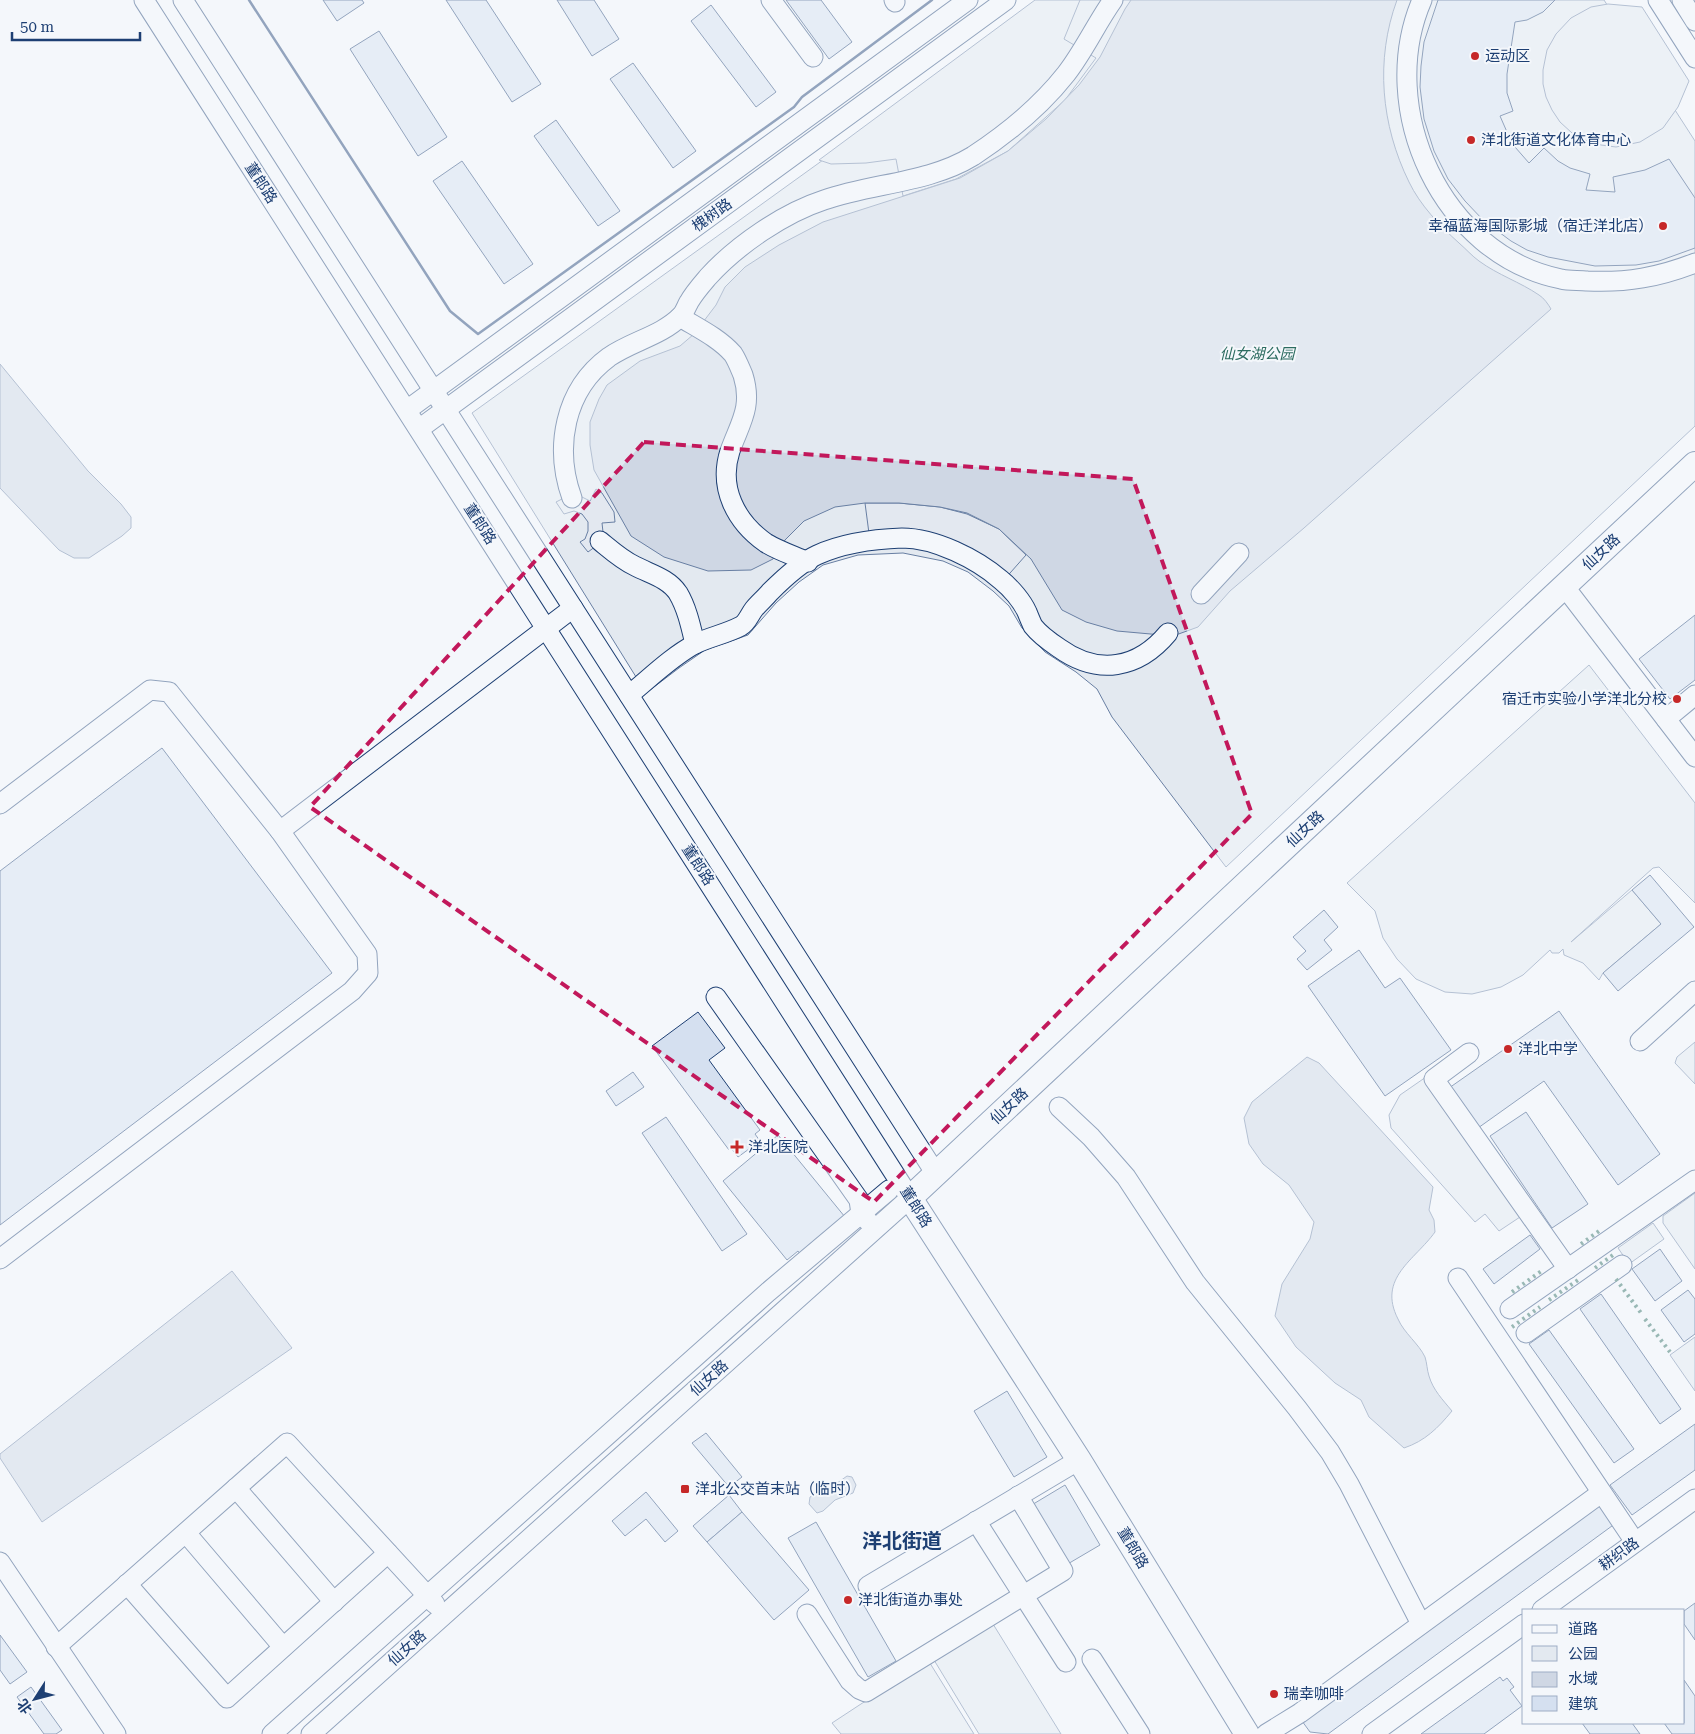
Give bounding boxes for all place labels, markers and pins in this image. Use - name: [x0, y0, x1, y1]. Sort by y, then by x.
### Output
- place label: 运动区: [1485, 47, 1530, 65]
- marker: 运动区: [1469, 50, 1481, 62]
- place label: 洋北街道文化体育中心: [1481, 131, 1631, 149]
- marker: 洋北街道文化体育中心: [1465, 134, 1477, 146]
- place label: 幸福蓝海国际影城（宿迁洋北店）: [1428, 217, 1653, 235]
- marker: 幸福蓝海国际影城（宿迁洋北店）: [1657, 220, 1669, 232]
- place label: 宿迁市实验小学洋北分校: [1502, 690, 1667, 708]
- marker: 宿迁市实验小学洋北分校: [1671, 693, 1683, 705]
- place label: 洋北中学: [1518, 1040, 1578, 1058]
- marker: 洋北中学: [1502, 1043, 1514, 1055]
- place label: 洋北医院: [748, 1138, 808, 1156]
- marker: 洋北医院: [730, 1140, 744, 1154]
- place label: 洋北公交首末站（临时）: [695, 1480, 860, 1498]
- marker: 洋北公交首末站（临时）: [679, 1483, 691, 1495]
- place label: 洋北街道办事处: [858, 1591, 963, 1609]
- marker: 洋北街道办事处: [842, 1594, 854, 1606]
- place label: 瑞幸咖啡: [1284, 1685, 1344, 1703]
- marker: 瑞幸咖啡: [1268, 1688, 1280, 1700]

